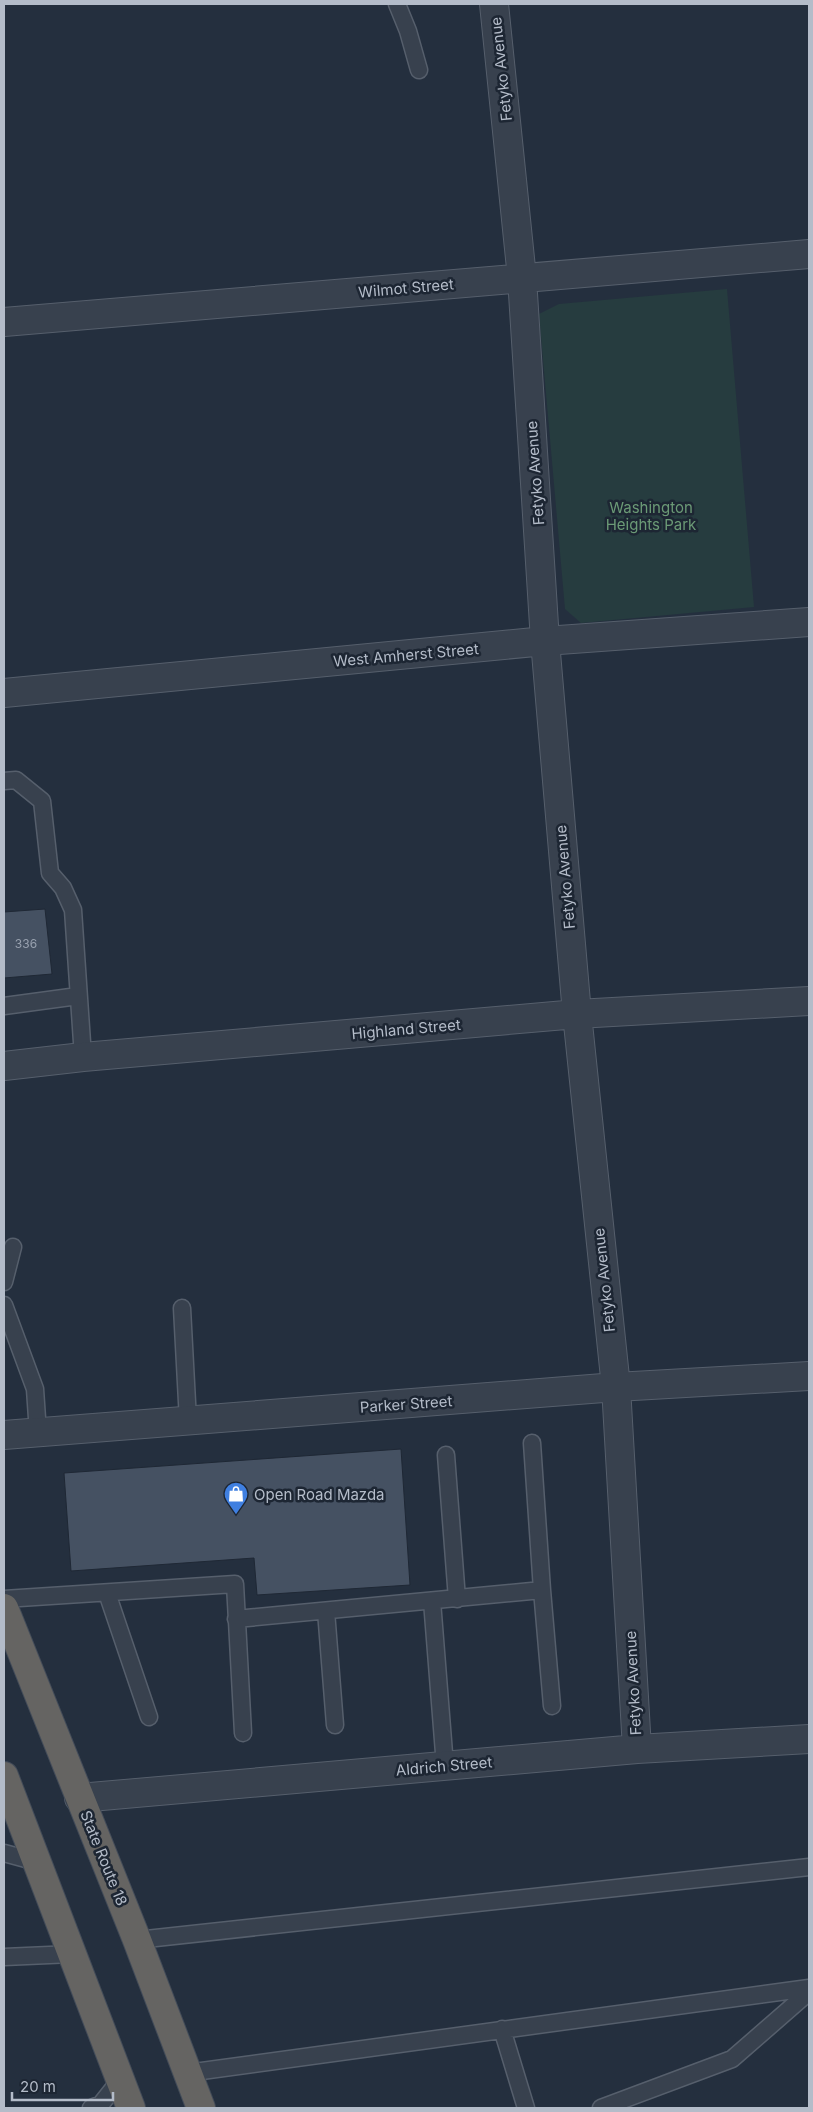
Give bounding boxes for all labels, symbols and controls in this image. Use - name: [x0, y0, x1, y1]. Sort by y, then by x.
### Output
- street label: Fetyko Avenue: [486, 16, 516, 122]
- street label: Wilmot Street: [358, 274, 455, 302]
- street label: Fetyko Avenue: [522, 420, 548, 526]
- park label: Washington Heights Park: [606, 498, 697, 534]
- street label: West Amherst Street: [332, 639, 480, 671]
- street label: Fetyko Avenue: [551, 824, 579, 930]
- house number: 336: [15, 936, 37, 951]
- street label: Highland Street: [351, 1015, 461, 1043]
- street label: Fetyko Avenue: [589, 1227, 619, 1333]
- street label: Parker Street: [359, 1391, 453, 1417]
- shop icon: Open Road Mazda: [223, 1481, 249, 1515]
- place label: Open Road Mazda: [254, 1485, 385, 1504]
- street label: Fetyko Avenue: [621, 1630, 645, 1736]
- street label: Aldrich Street: [395, 1752, 493, 1780]
- street label: State Route 18: [76, 1808, 132, 1908]
- scale bar: [12, 2070, 114, 2102]
- text: 20 m: [20, 2077, 56, 2096]

